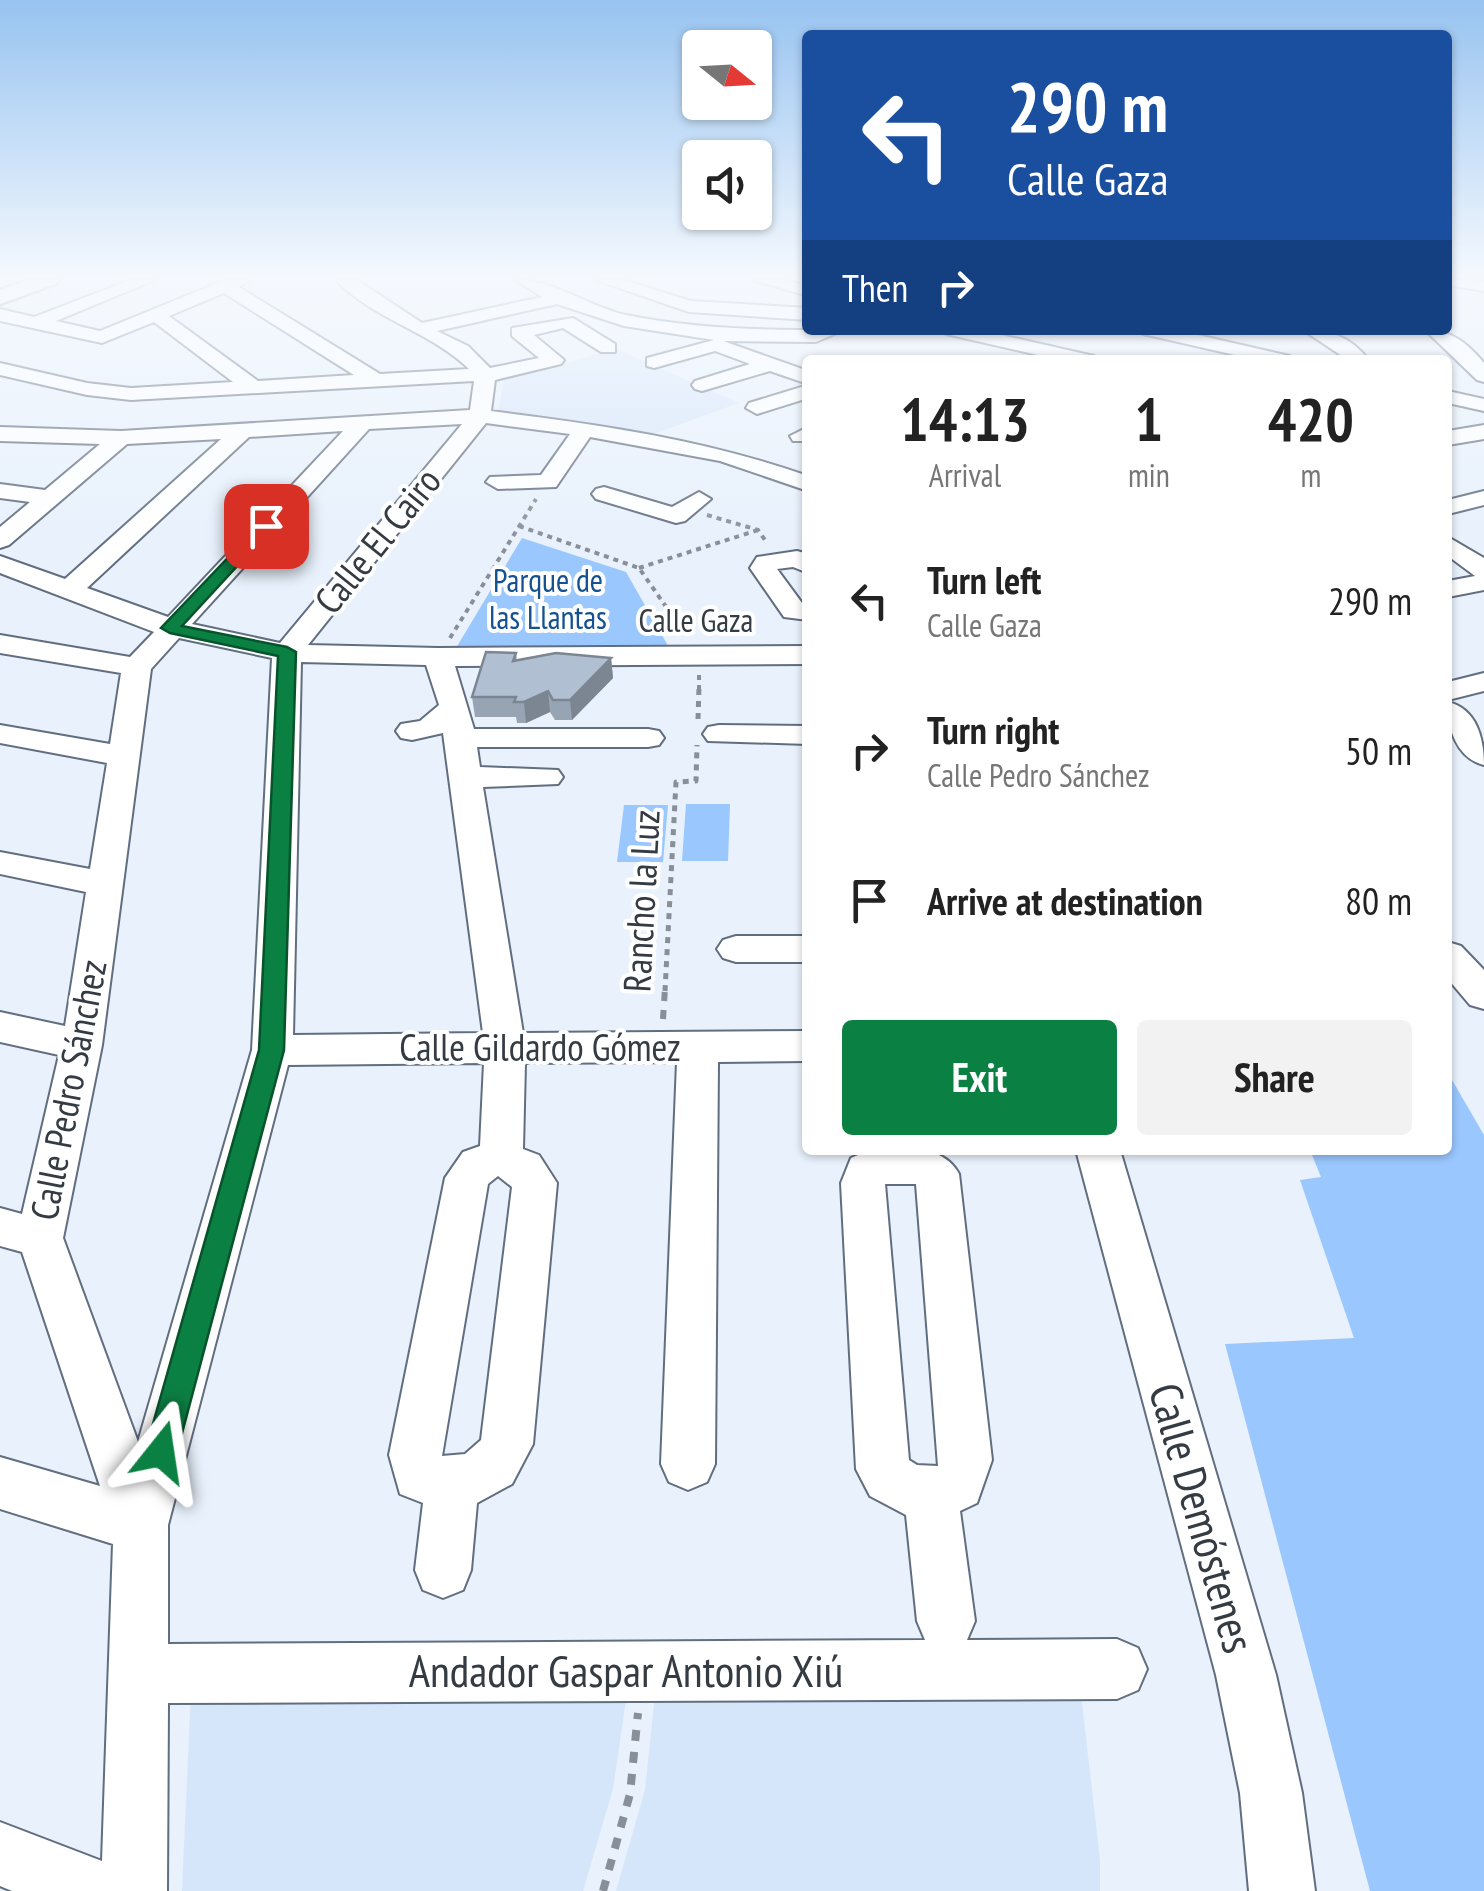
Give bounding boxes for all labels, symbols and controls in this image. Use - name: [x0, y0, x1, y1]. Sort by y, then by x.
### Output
- north arrow: [682, 30, 772, 120]
- map controls: [682, 30, 772, 230]
- text: 290 m: [1007, 61, 1168, 151]
- icon: left: [842, 70, 972, 200]
- button: sound: [682, 140, 772, 230]
- text: Calle Gaza: [1007, 149, 1168, 207]
- icon: right: [928, 260, 983, 315]
- text: Then: [842, 263, 908, 312]
- text: 14:13: [900, 380, 1030, 458]
- text: 1: [1135, 380, 1163, 458]
- text: 420: [1268, 380, 1354, 458]
- text: Arrival: [929, 454, 1001, 496]
- text: min: [1128, 454, 1170, 496]
- text: m: [1300, 454, 1321, 496]
- street label: Calle El Cairo: [303, 457, 451, 623]
- pin: [224, 484, 309, 569]
- icon: arrive: [239, 499, 294, 554]
- text: Turn left: [927, 555, 1041, 604]
- park label: Parque de las Llantas: [489, 559, 607, 638]
- icon: left: [842, 573, 897, 628]
- text: 290 m: [1328, 576, 1412, 625]
- street label: Calle Gaza: [639, 599, 753, 641]
- text: Calle Gaza: [927, 604, 1042, 646]
- text: Turn right: [927, 705, 1059, 754]
- icon: right: [842, 723, 897, 778]
- text: 50 m: [1345, 726, 1412, 775]
- text: Calle Pedro Sánchez: [927, 754, 1149, 796]
- street label: Rancho la Luz: [611, 809, 670, 993]
- icon: arrive: [842, 873, 897, 928]
- text: Arrive at destination: [927, 876, 1203, 925]
- text: 80 m: [1345, 876, 1412, 925]
- street label: Calle Pedro Sánchez: [18, 955, 117, 1224]
- button: Exit: [842, 1020, 1117, 1135]
- button: Share: [1137, 1020, 1412, 1135]
- street label: Calle Gildardo Gómez: [399, 1022, 681, 1071]
- street label: Calle Demóstenes: [1137, 1376, 1269, 1659]
- position arrow: [109, 1400, 213, 1504]
- street label: Andador Gaspar Antonio Xiú: [409, 1641, 843, 1699]

